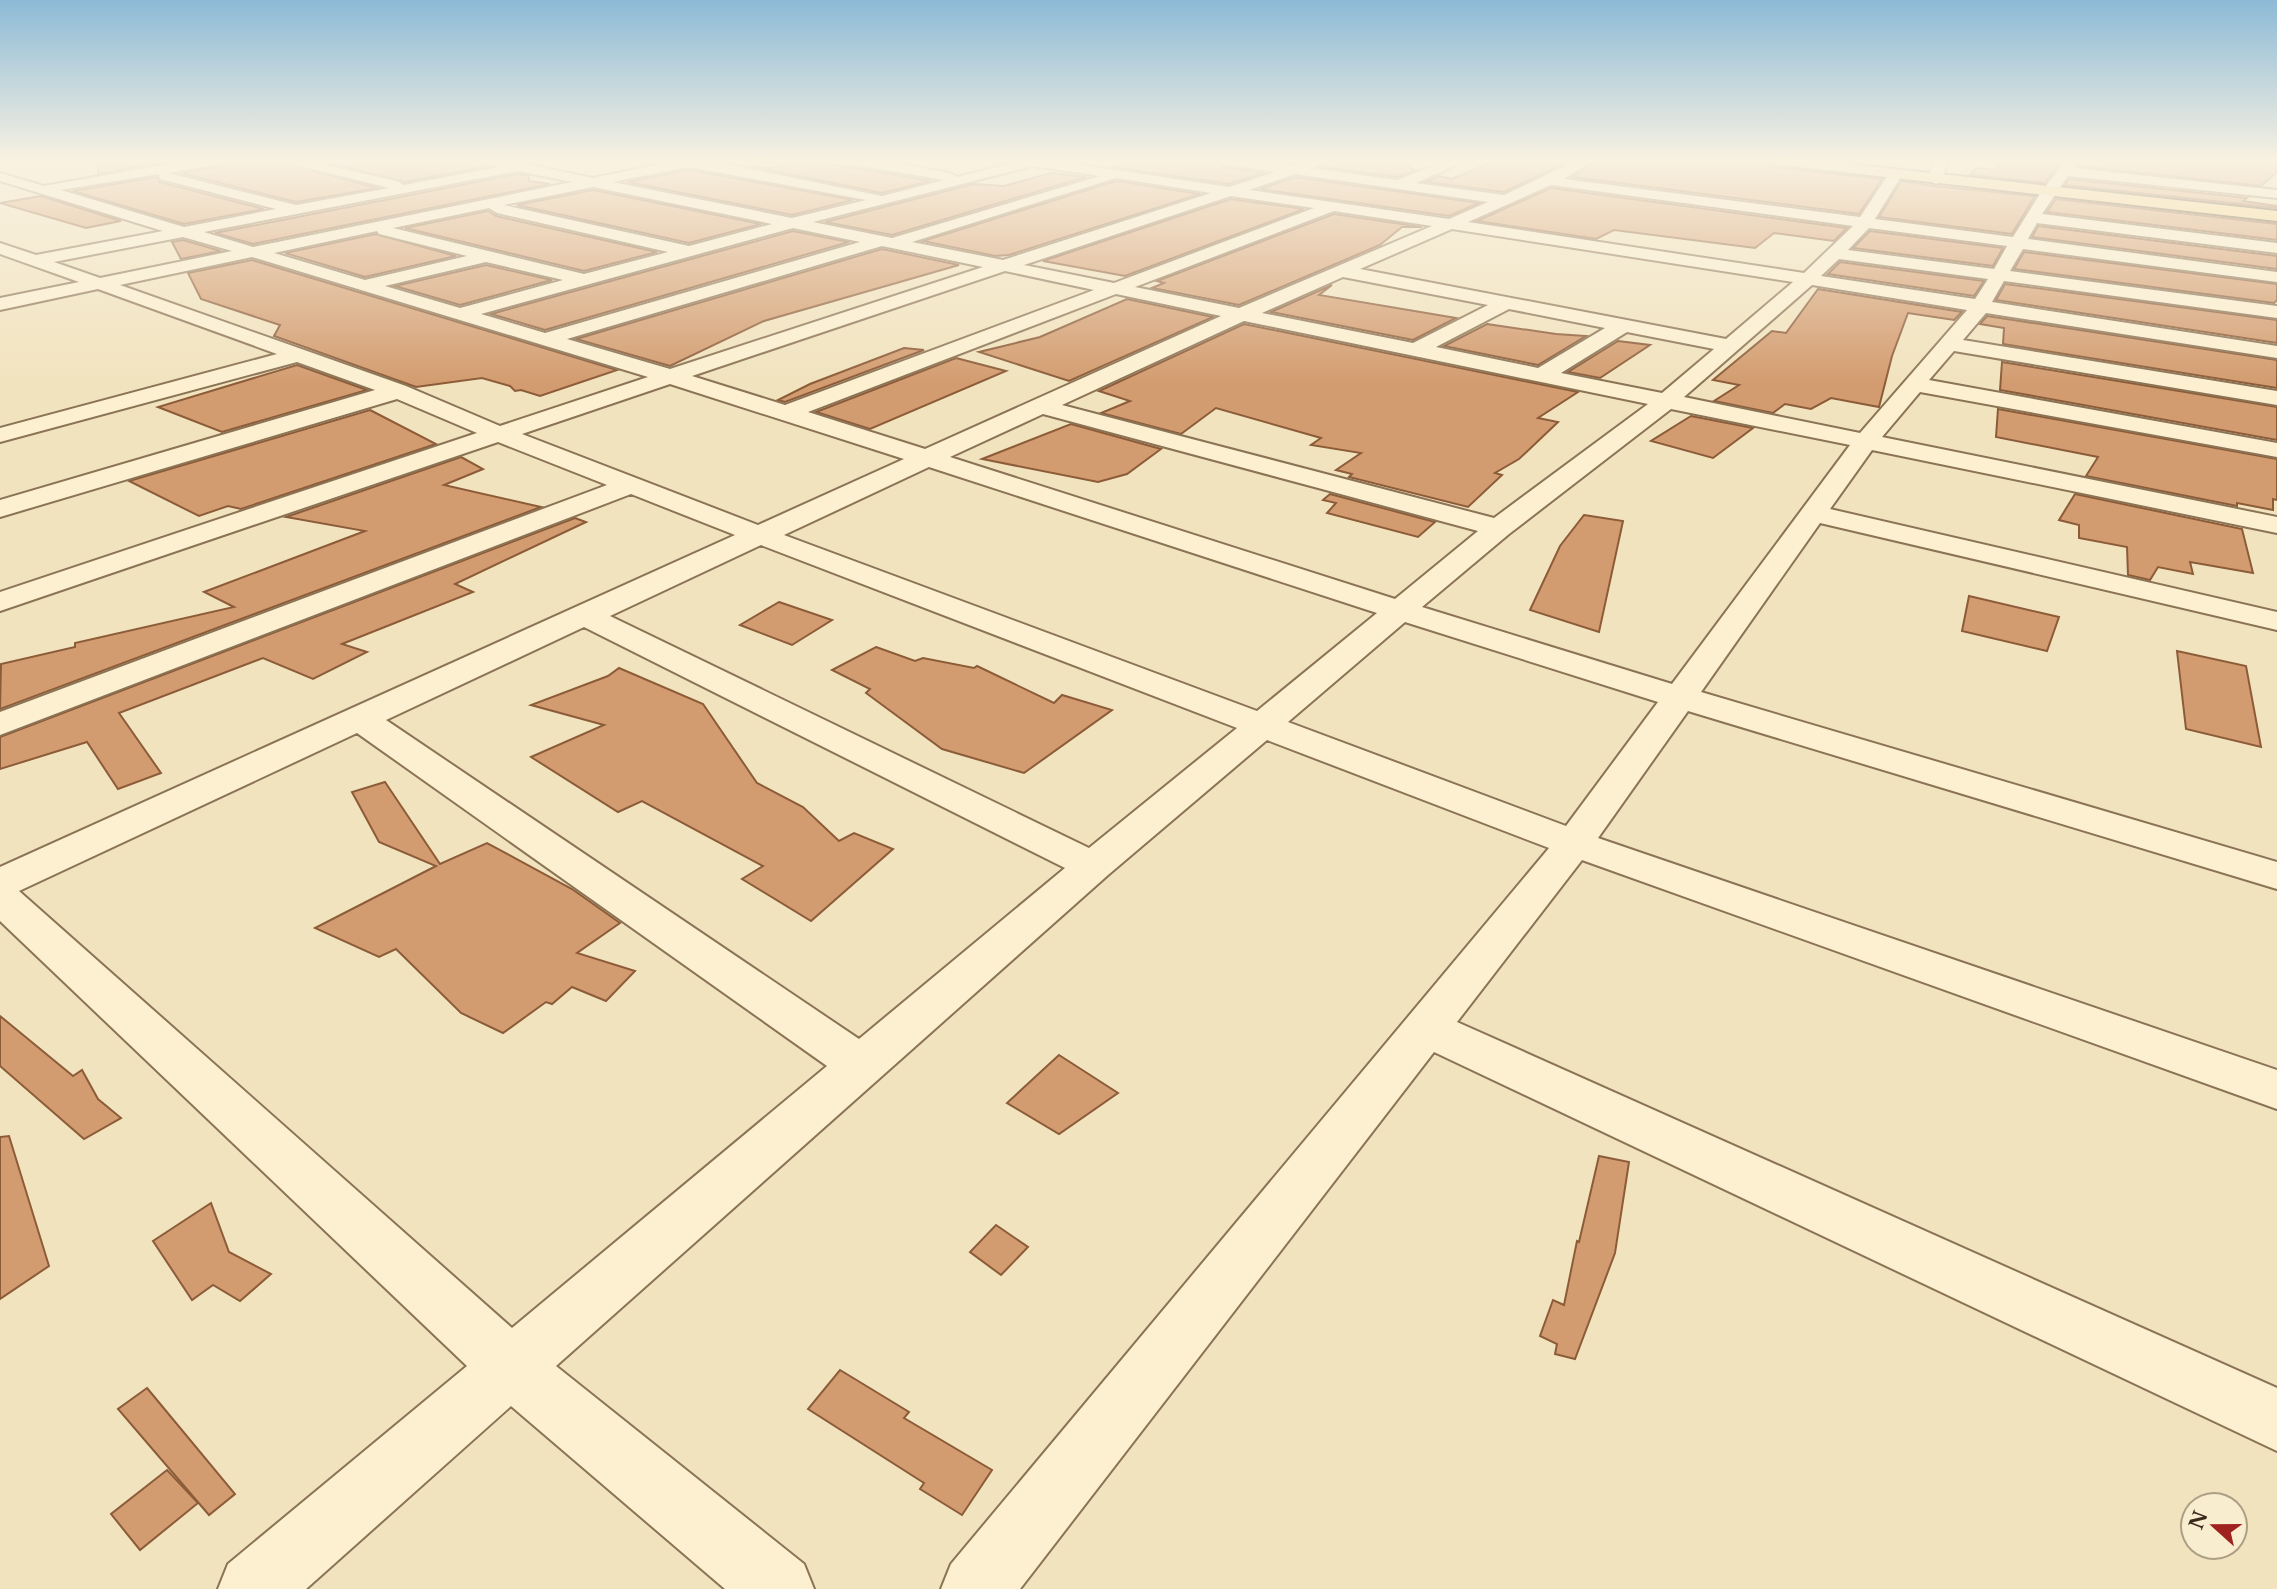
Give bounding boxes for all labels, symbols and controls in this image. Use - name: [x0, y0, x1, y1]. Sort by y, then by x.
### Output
- north arrow: [2179, 1491, 2249, 1561]
- text: N: [2185, 1508, 2213, 1533]

